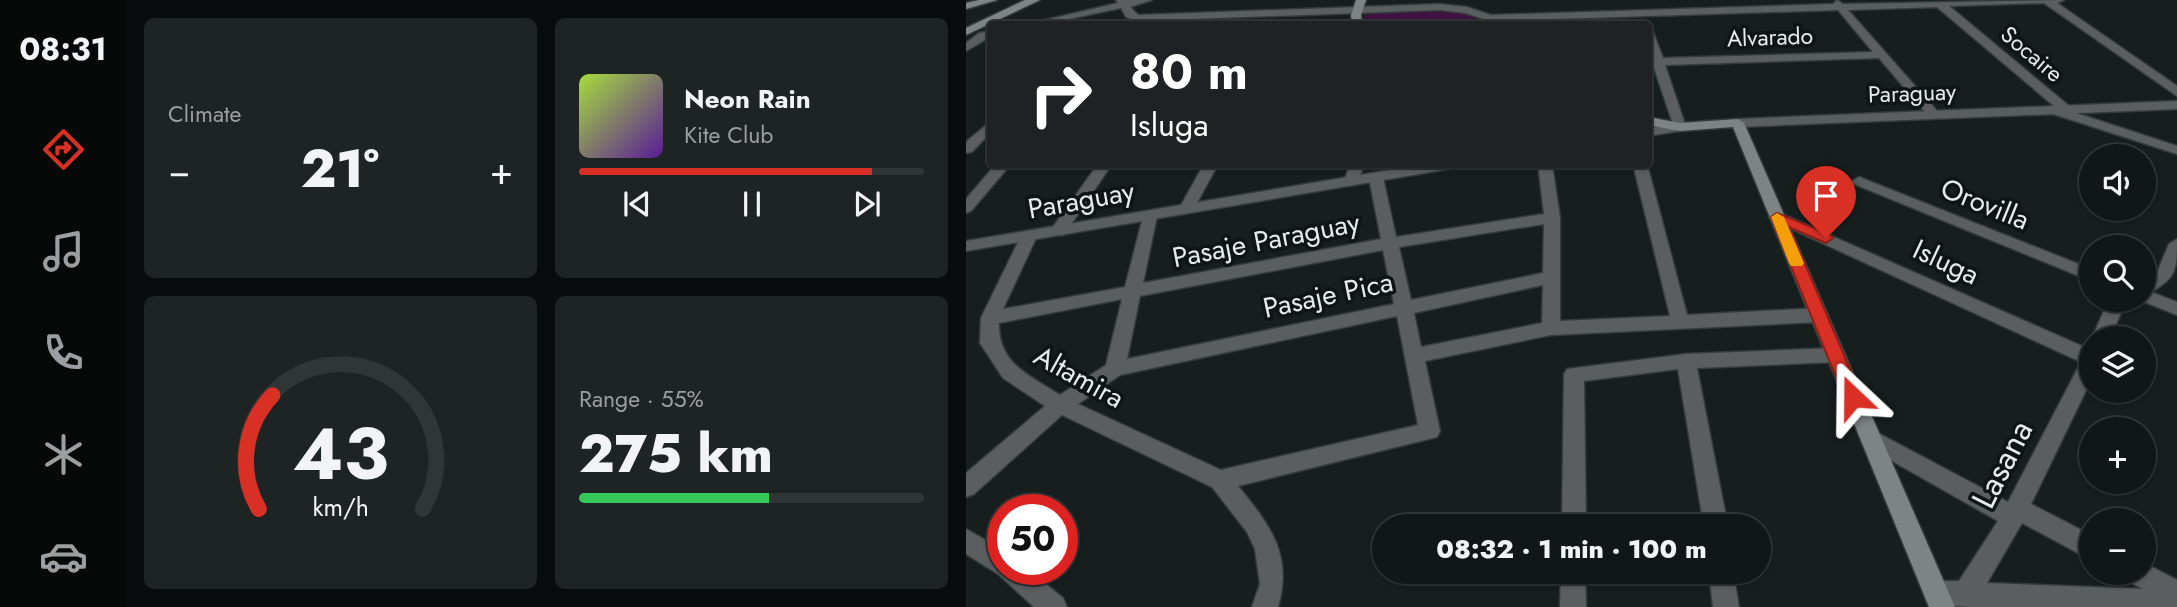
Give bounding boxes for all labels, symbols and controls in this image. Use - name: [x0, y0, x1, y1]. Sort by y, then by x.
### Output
- street label: Socaire: [1993, 18, 2071, 90]
- street label: Alvarado: [1726, 19, 1814, 55]
- text: 08:31: [19, 26, 107, 72]
- text: 80 m: [1130, 37, 1248, 107]
- icon: right: [1015, 49, 1106, 140]
- street label: Paraguay: [1867, 74, 1958, 112]
- text: Neon Rain: [684, 80, 811, 118]
- text: Climate: [168, 97, 241, 131]
- text: Isluga: [1130, 102, 1209, 148]
- text: Kite Club: [684, 118, 773, 152]
- icon: directions: [39, 125, 88, 174]
- text: 21°: [301, 131, 379, 207]
- text: −: [168, 143, 190, 198]
- text: +: [490, 143, 513, 198]
- map controls: [2079, 144, 2156, 585]
- button: sound: [2079, 144, 2156, 221]
- pin: [1796, 166, 1856, 238]
- street label: Orovilla: [1935, 168, 2035, 240]
- street label: Paraguay: [1025, 170, 1138, 230]
- icon: arrive: [1807, 177, 1845, 215]
- icon: previous: [618, 185, 656, 223]
- icon: pause: [733, 185, 771, 223]
- icon: next: [848, 185, 886, 223]
- street label: Pasaje Paraguay: [1169, 202, 1364, 278]
- icon: music: [39, 227, 88, 276]
- street label: Isluga: [1906, 229, 1986, 295]
- button: search: [2079, 235, 2156, 312]
- street label: Pasaje Pica: [1259, 261, 1397, 329]
- button: layers: [2079, 326, 2156, 403]
- icon: phone: [39, 328, 88, 377]
- street label: Altamira: [1027, 335, 1131, 419]
- position arrow: [1816, 360, 1890, 434]
- text: Range · 55%: [579, 382, 704, 416]
- text: 43: [292, 401, 389, 506]
- street label: Lasana: [1960, 412, 2044, 516]
- text: 275 km: [579, 416, 773, 492]
- button: +: [2079, 417, 2156, 494]
- icon: climate: [39, 430, 88, 479]
- text: km/h: [312, 488, 369, 524]
- speed limit sign: 50: [987, 494, 1078, 585]
- button: −: [2079, 508, 2156, 585]
- text: 08:32 · 1 min · 100 m: [1436, 530, 1707, 568]
- icon: car: [39, 532, 88, 581]

